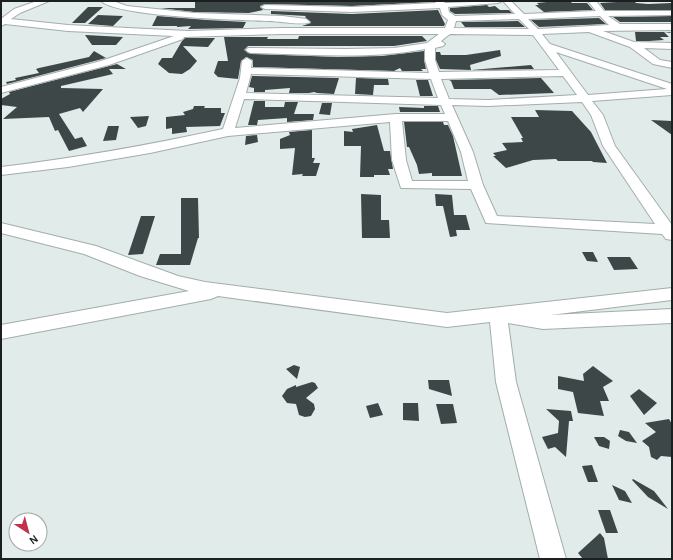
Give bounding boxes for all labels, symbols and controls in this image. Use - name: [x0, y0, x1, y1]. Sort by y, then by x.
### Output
- north arrow: [8, 512, 48, 552]
- text: N: [27, 532, 41, 547]

